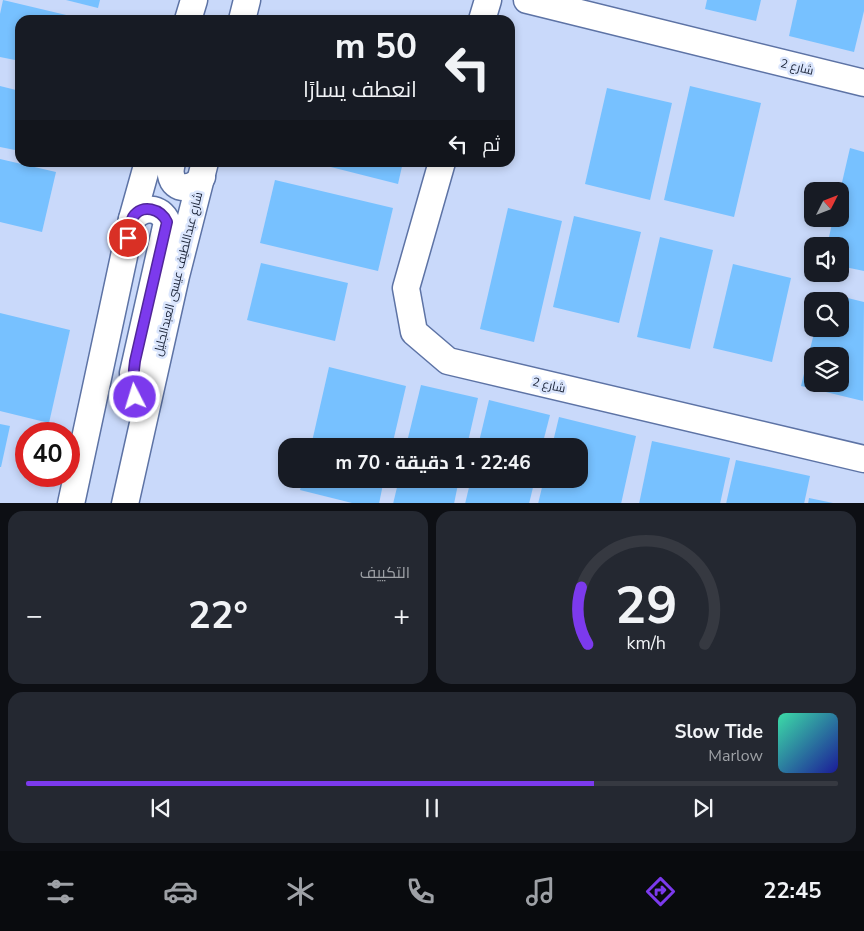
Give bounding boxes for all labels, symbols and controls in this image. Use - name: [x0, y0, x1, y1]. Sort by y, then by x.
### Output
- text: 50 m: [335, 23, 417, 70]
- icon: left: [435, 35, 500, 100]
- street label: شارع 2: [779, 55, 815, 79]
- text: انعطف يسارًا: [303, 75, 417, 105]
- icon: left: [444, 130, 472, 158]
- text: ثم: [482, 132, 500, 158]
- north arrow: [804, 182, 849, 228]
- map controls: [804, 182, 849, 392]
- street label: شارع عبداللطيف عيسى العبدالجليل: [150, 190, 206, 358]
- pin: [107, 217, 149, 259]
- icon: arrive: [114, 224, 142, 252]
- button: sound: [804, 237, 849, 282]
- button: search: [804, 292, 849, 337]
- button: layers: [804, 347, 849, 392]
- position arrow: [108, 370, 160, 422]
- street label: شارع 2: [531, 373, 567, 397]
- speed limit sign: 40: [15, 422, 80, 487]
- text: 22:46 · 1 دقيقة · 70 m: [335, 450, 531, 476]
- text: التكييف: [360, 562, 410, 584]
- text: 29: [615, 570, 677, 641]
- text: 22°: [188, 590, 248, 641]
- text: −: [26, 597, 43, 635]
- text: +: [393, 597, 410, 635]
- text: km/h: [626, 631, 666, 655]
- text: Slow Tide: [675, 719, 763, 745]
- text: Marlow: [708, 745, 763, 767]
- icon: previous: [147, 794, 175, 822]
- icon: pause: [418, 794, 446, 822]
- icon: next: [689, 794, 717, 822]
- icon: filters: [43, 874, 78, 909]
- icon: car: [163, 874, 198, 909]
- icon: climate: [283, 874, 318, 909]
- icon: phone: [403, 874, 438, 909]
- icon: music: [523, 874, 558, 909]
- icon: directions: [643, 874, 678, 909]
- text: 22:45: [763, 876, 821, 906]

